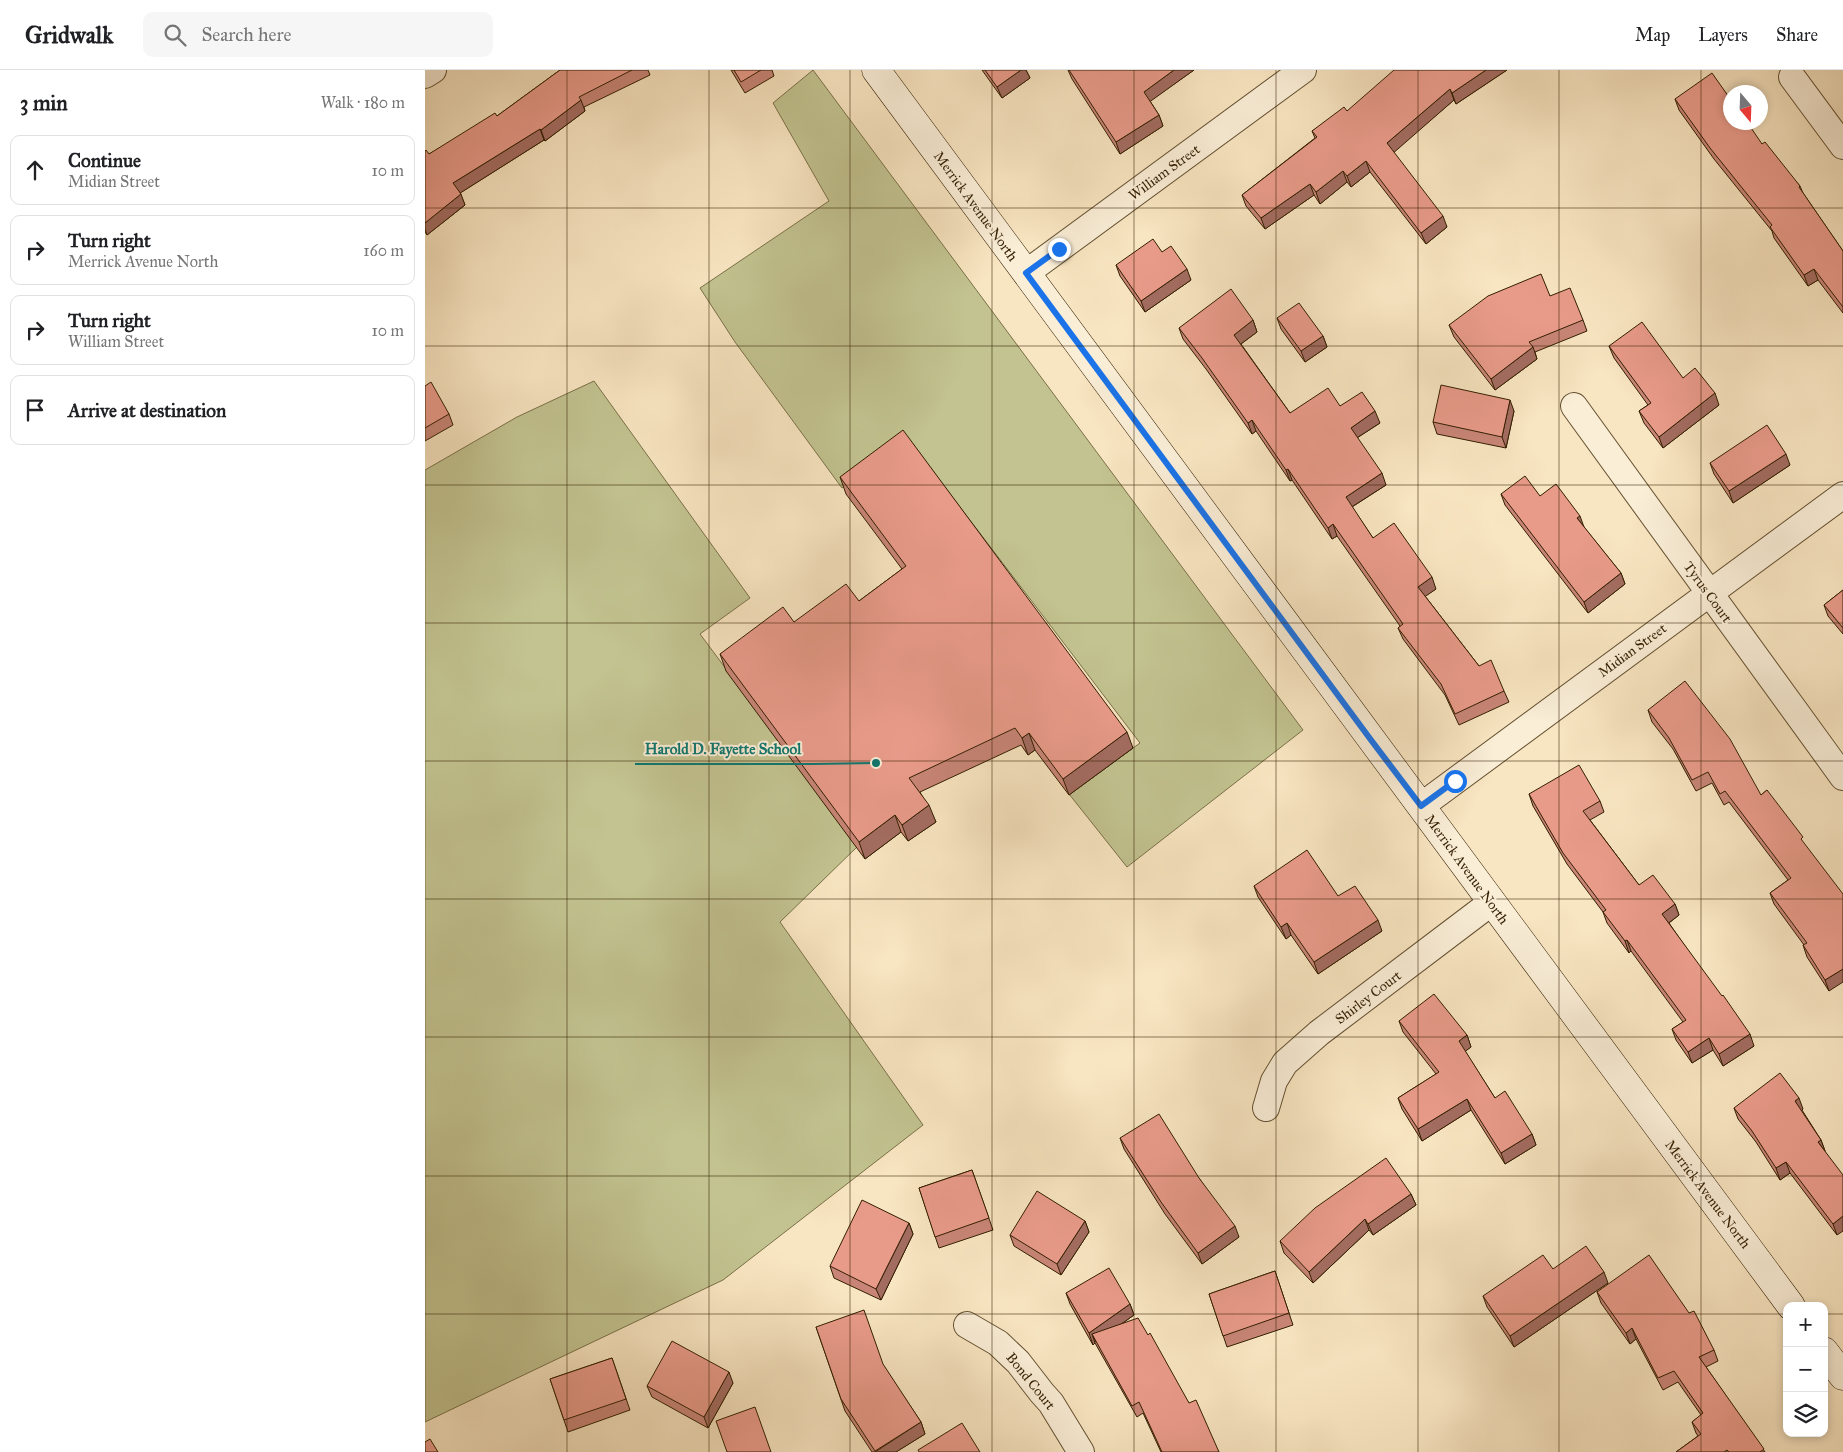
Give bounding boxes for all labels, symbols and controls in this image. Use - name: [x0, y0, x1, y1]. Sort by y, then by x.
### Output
- search box: [143, 12, 493, 57]
- text: Gridwalk: [25, 20, 113, 50]
- icon: search: [161, 21, 189, 49]
- text: Search here: [201, 23, 291, 46]
- text: Map: [1635, 24, 1670, 46]
- text: Layers: [1698, 24, 1748, 46]
- text: Share: [1776, 24, 1818, 46]
- north arrow: [1723, 85, 1768, 130]
- text: 3 min: [20, 90, 68, 116]
- text: Walk · 180 m: [321, 93, 405, 112]
- street label: William Street: [1125, 141, 1203, 204]
- street label: Merrick Avenue North: [930, 148, 1021, 265]
- text: Continue: [68, 149, 141, 172]
- icon: ahead: [21, 156, 49, 184]
- text: 10 m: [372, 161, 404, 180]
- text: Midian Street: [68, 172, 160, 191]
- text: Turn right: [68, 229, 151, 252]
- icon: right: [21, 236, 49, 264]
- route end: [1048, 238, 1071, 261]
- text: 160 m: [363, 241, 404, 260]
- text: Merrick Avenue North: [68, 252, 218, 271]
- text: Turn right: [68, 309, 151, 332]
- icon: right: [21, 316, 49, 344]
- text: 10 m: [372, 321, 404, 340]
- text: William Street: [68, 332, 164, 351]
- icon: arrive: [21, 396, 49, 424]
- text: Arrive at destination: [68, 399, 226, 422]
- street label: Tyrus Court: [1680, 558, 1735, 626]
- street label: Midian Street: [1595, 620, 1670, 681]
- callout: Harold D. Fayette School: [635, 734, 812, 764]
- text: Harold D. Fayette School: [645, 740, 802, 759]
- route start: [1444, 770, 1467, 793]
- street label: Merrick Avenue North: [1421, 811, 1512, 928]
- street label: Shirley Court: [1332, 967, 1405, 1028]
- street label: Merrick Avenue North: [1661, 1137, 1754, 1252]
- map controls: [1783, 1302, 1828, 1437]
- button: +: [1783, 1302, 1828, 1347]
- button: −: [1783, 1347, 1828, 1392]
- street label: Bond Court: [1002, 1349, 1059, 1413]
- button: layers: [1783, 1392, 1828, 1437]

